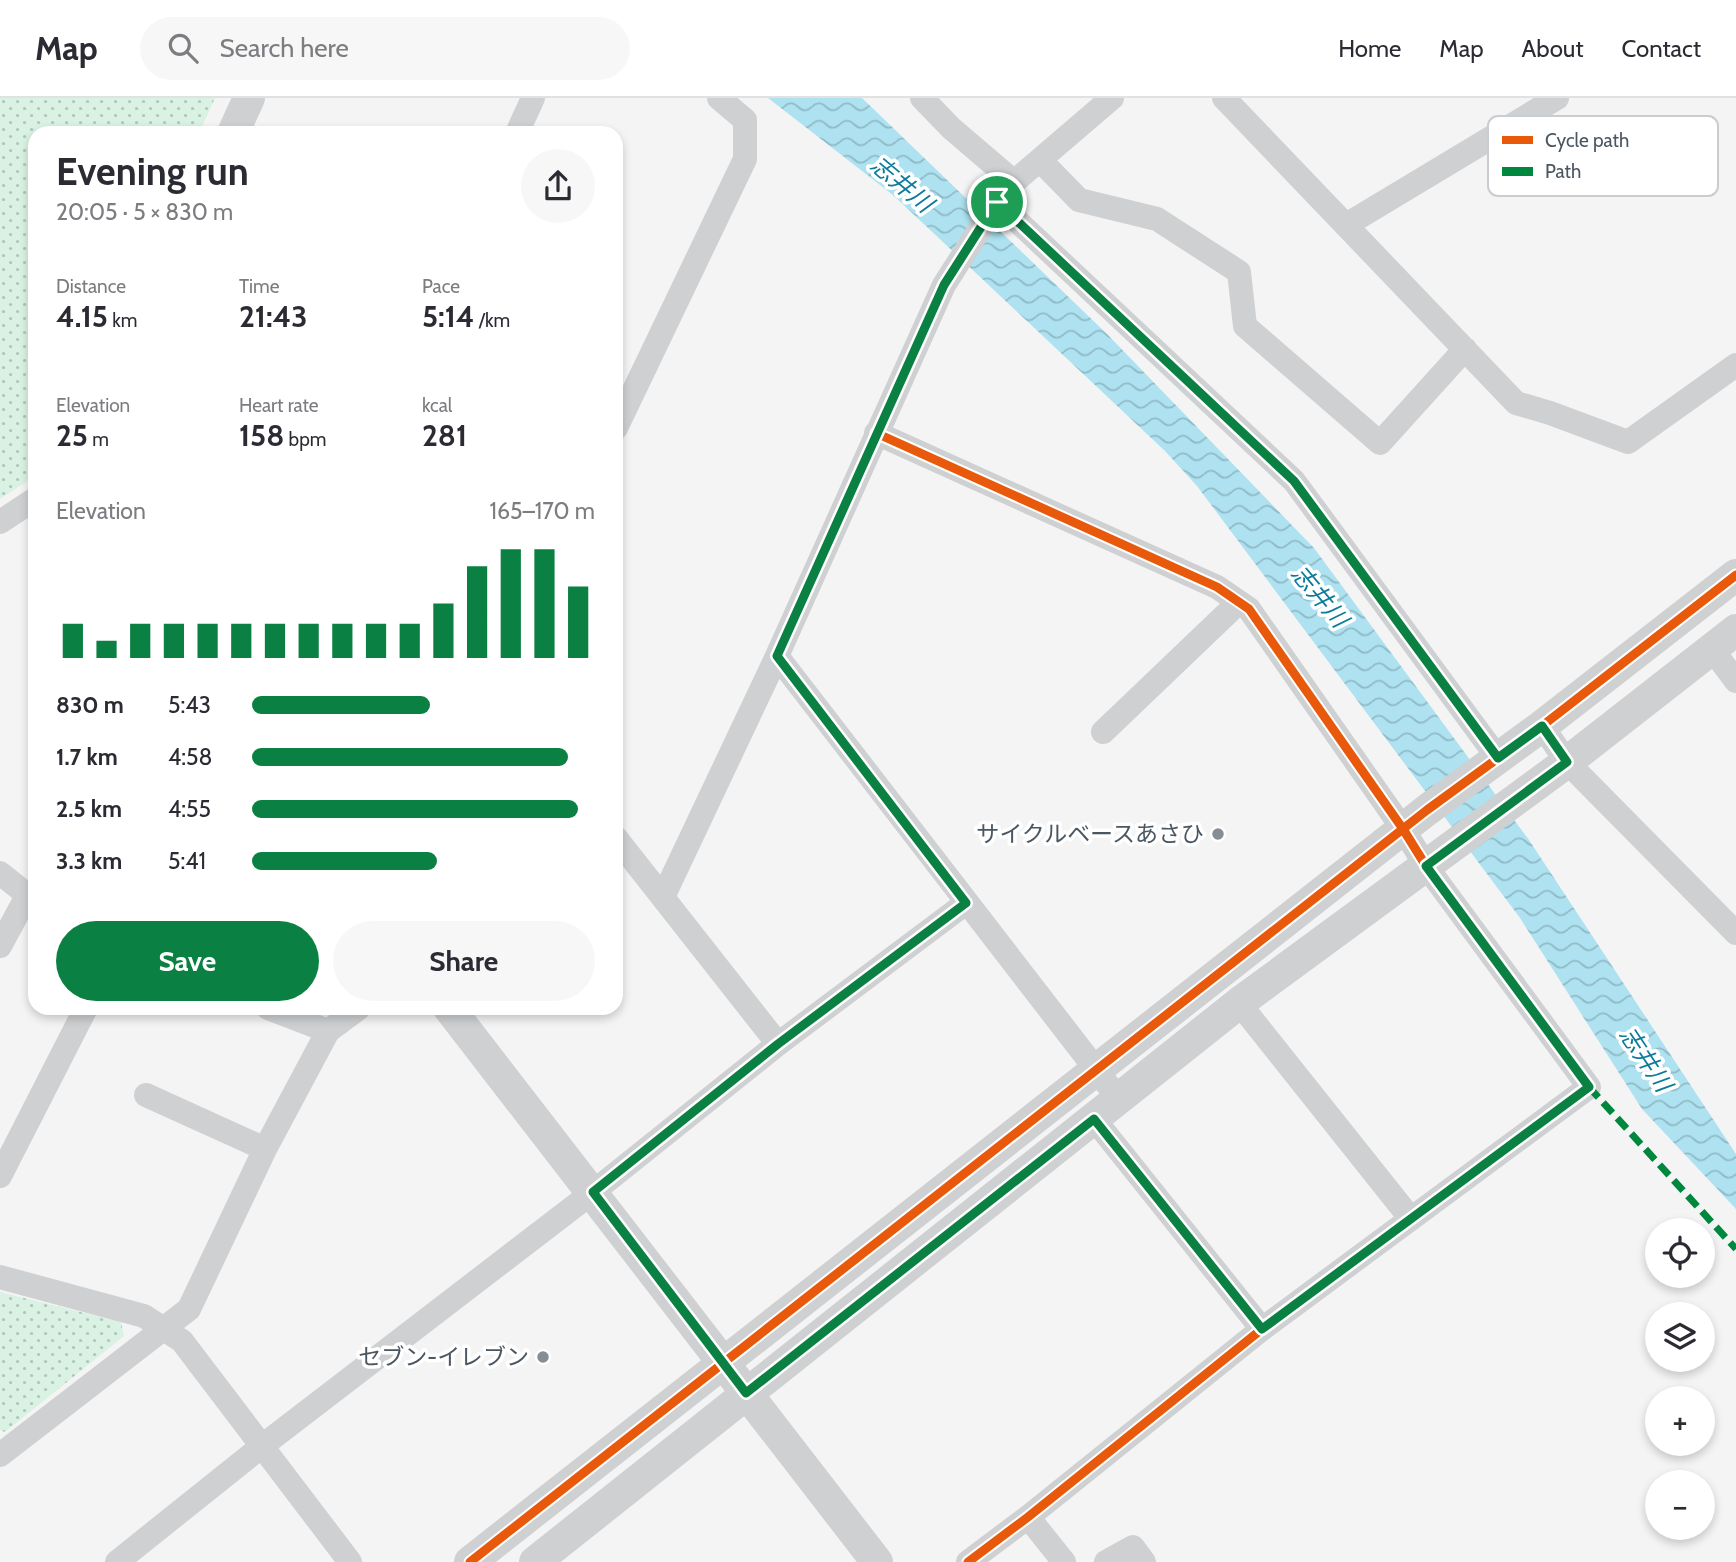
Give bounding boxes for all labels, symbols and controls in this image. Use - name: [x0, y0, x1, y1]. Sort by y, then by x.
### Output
- search box: [140, 17, 630, 80]
- text: Map: [35, 28, 98, 68]
- icon: search: [164, 29, 202, 67]
- text: Search here: [220, 32, 349, 64]
- text: Home: [1338, 34, 1401, 63]
- text: Map: [1439, 34, 1484, 63]
- text: About: [1522, 34, 1584, 63]
- text: Contact: [1622, 34, 1701, 63]
- legend: [1488, 116, 1718, 196]
- text: Cycle path: [1545, 129, 1629, 152]
- text: Evening run: [56, 148, 249, 195]
- button: share: [521, 149, 595, 223]
- water label: 志井川: [865, 150, 941, 220]
- text: Path: [1545, 160, 1581, 183]
- pin: [967, 172, 1027, 232]
- icon: arrive: [978, 183, 1016, 221]
- text: 20:05 · 5 × 830 m: [56, 198, 233, 226]
- text: Distance: [56, 275, 126, 298]
- text: Time: [239, 275, 279, 298]
- text: Pace: [422, 275, 460, 298]
- text: 4.15: [56, 298, 108, 335]
- text: 21:43: [239, 298, 307, 335]
- text: 5:14: [422, 298, 474, 335]
- text: km: [108, 309, 137, 332]
- text: /km: [474, 309, 510, 332]
- text: Elevation: [56, 394, 130, 417]
- text: Heart rate: [239, 394, 319, 417]
- text: kcal: [422, 394, 452, 417]
- text: 25: [56, 417, 88, 454]
- text: 158: [239, 417, 284, 454]
- text: 281: [422, 417, 467, 454]
- text: m: [88, 428, 109, 451]
- text: bpm: [284, 428, 326, 451]
- text: Elevation: [56, 497, 146, 525]
- text: 165–170 m: [490, 497, 595, 525]
- water label: 志井川: [1286, 559, 1356, 635]
- text: 830 m: [56, 691, 124, 719]
- text: 5:43: [168, 691, 211, 719]
- text: 1.7 km: [56, 743, 118, 771]
- text: 4:58: [168, 743, 212, 771]
- text: 2.5 km: [56, 795, 122, 823]
- text: 4:55: [168, 795, 211, 823]
- place label: サイクルベースあさひ: [976, 820, 1204, 848]
- marker: サイクルベースあさひ: [1210, 826, 1226, 842]
- text: 3.3 km: [56, 847, 122, 875]
- text: 5:41: [168, 847, 206, 875]
- button: Save: [56, 921, 319, 1001]
- button: Share: [333, 921, 595, 1001]
- water label: 志井川: [1614, 1021, 1680, 1099]
- map controls: [1645, 1218, 1715, 1540]
- button: locate: [1645, 1218, 1715, 1288]
- button: layers: [1645, 1302, 1715, 1372]
- place label: セブン-イレブン: [358, 1343, 529, 1371]
- marker: セブン-イレブン: [535, 1349, 551, 1365]
- button: +: [1645, 1386, 1715, 1456]
- button: −: [1645, 1470, 1715, 1540]

